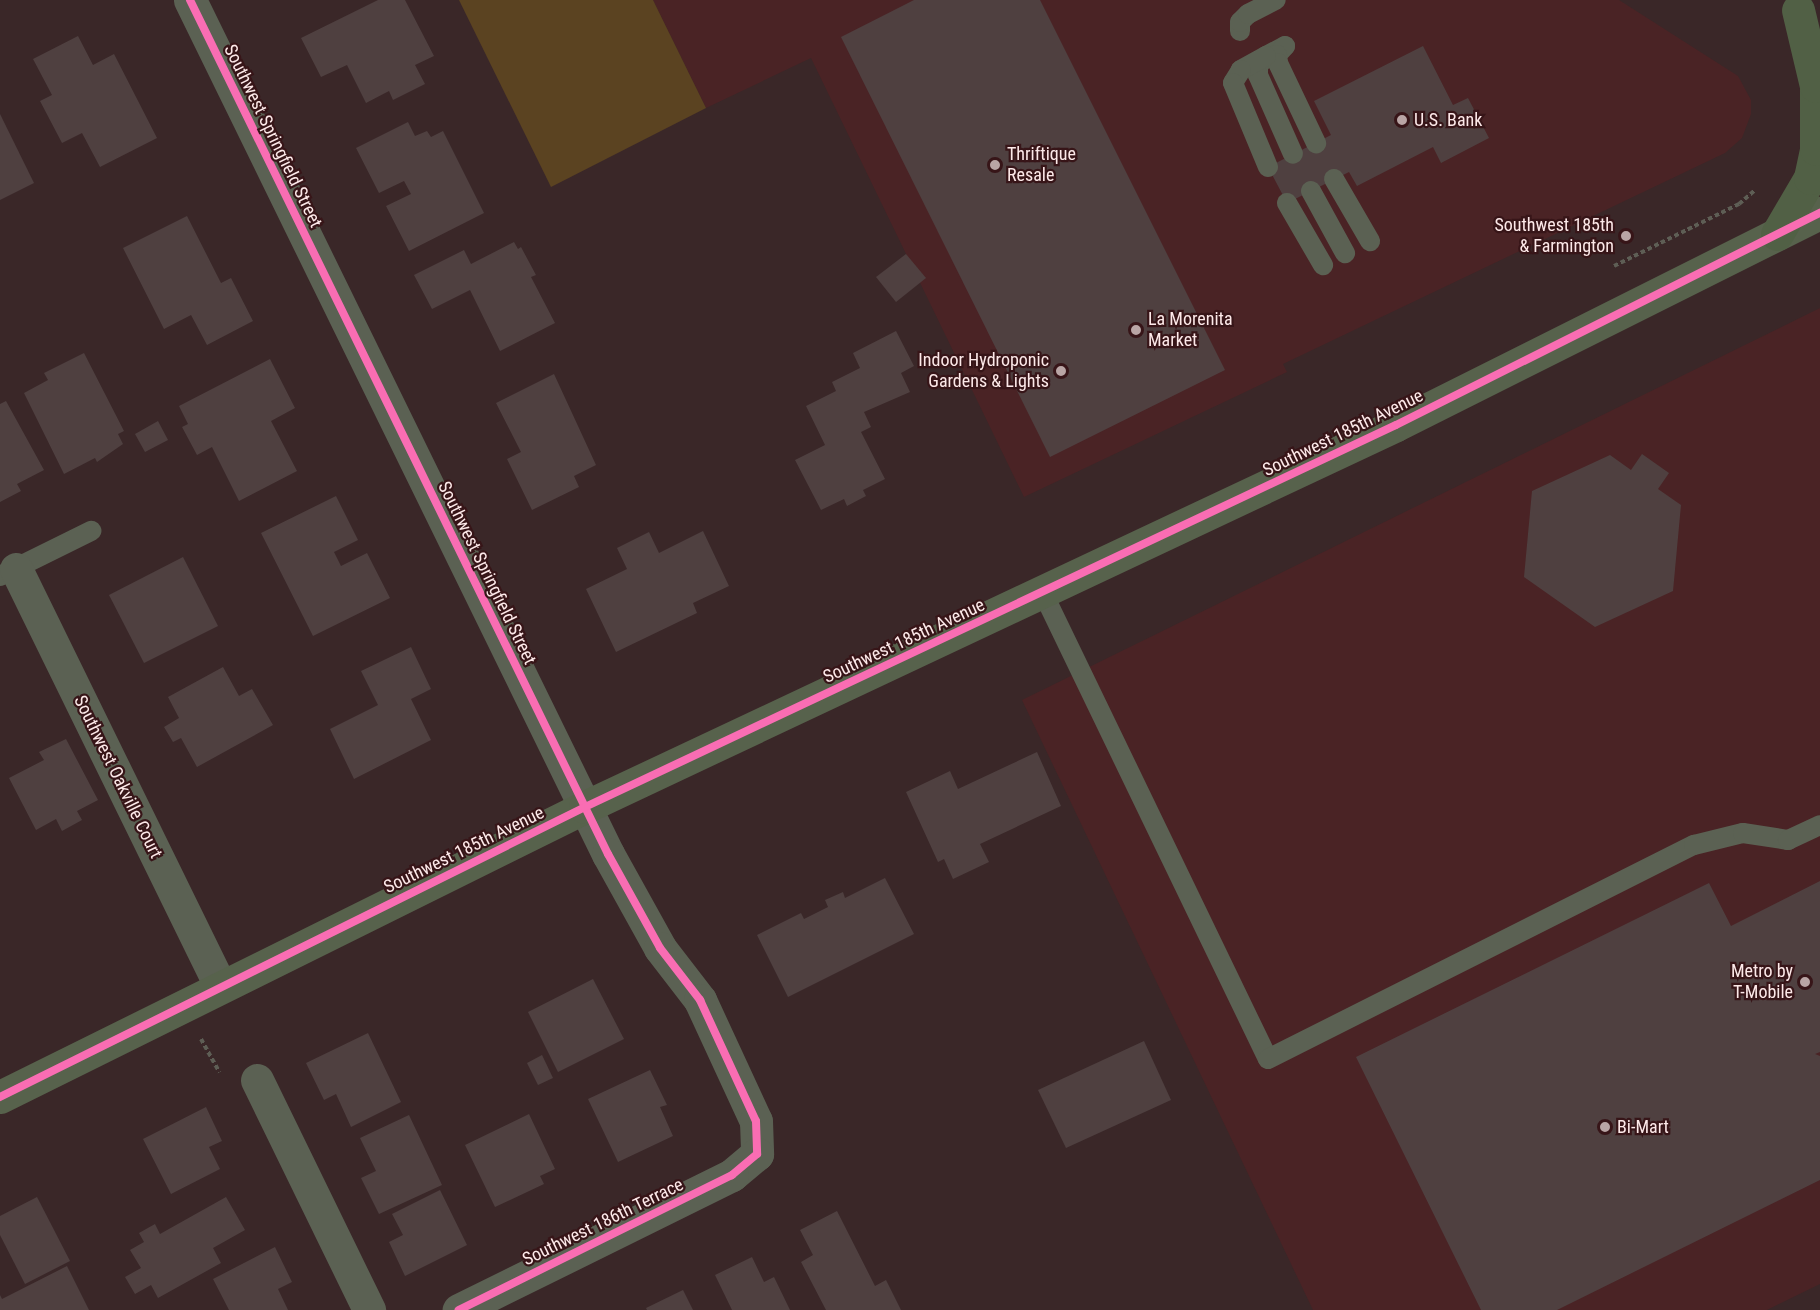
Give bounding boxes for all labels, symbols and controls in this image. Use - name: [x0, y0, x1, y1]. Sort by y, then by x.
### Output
- street label: Southwest Springfield Street: [219, 41, 327, 231]
- place label: U.S. Bank: [1414, 109, 1482, 131]
- marker: U.S. Bank: [1395, 113, 1409, 127]
- place label: Thriftique Resale: [1007, 144, 1076, 186]
- marker: Thriftique Resale: [988, 158, 1002, 172]
- place label: Southwest 185th & Farmington: [1494, 215, 1614, 258]
- marker: Southwest 185th & Farmington: [1619, 229, 1633, 243]
- place label: La Morenita Market: [1148, 309, 1232, 352]
- marker: La Morenita Market: [1129, 323, 1143, 337]
- place label: Indoor Hydroponic Gardens & Lights: [918, 350, 1049, 392]
- marker: Indoor Hydroponic Gardens & Lights: [1054, 364, 1068, 378]
- street label: Southwest 185th Avenue: [1259, 385, 1427, 481]
- street label: Southwest Springfield Street: [433, 478, 541, 668]
- street label: Southwest 185th Avenue: [820, 594, 988, 688]
- street label: Southwest Oakville Court: [69, 692, 167, 862]
- street label: Southwest 185th Avenue: [380, 802, 548, 898]
- place label: Metro by T-Mobile: [1731, 961, 1793, 1004]
- marker: Metro by T-Mobile: [1798, 975, 1812, 989]
- place label: Bi-Mart: [1617, 1116, 1669, 1138]
- marker: Bi-Mart: [1598, 1120, 1612, 1134]
- street label: Southwest 186th Terrace: [519, 1174, 687, 1270]

